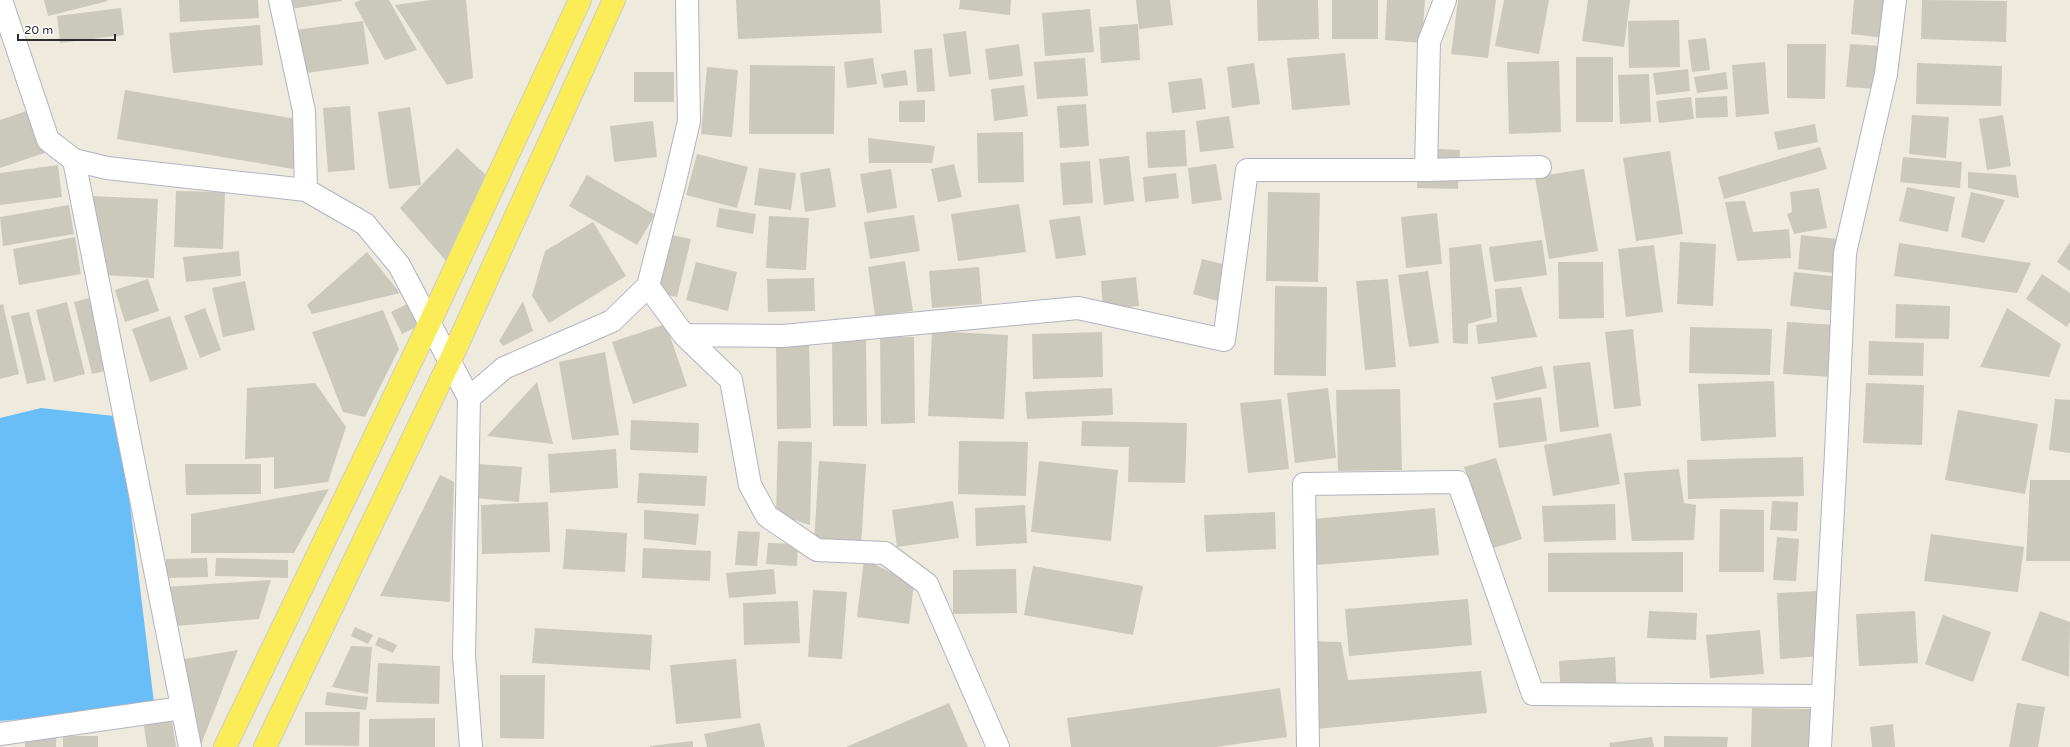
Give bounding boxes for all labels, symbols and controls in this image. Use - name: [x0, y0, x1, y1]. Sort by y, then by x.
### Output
- scale bar: [18, 16, 115, 42]
- text: 20 m: [24, 23, 53, 37]

